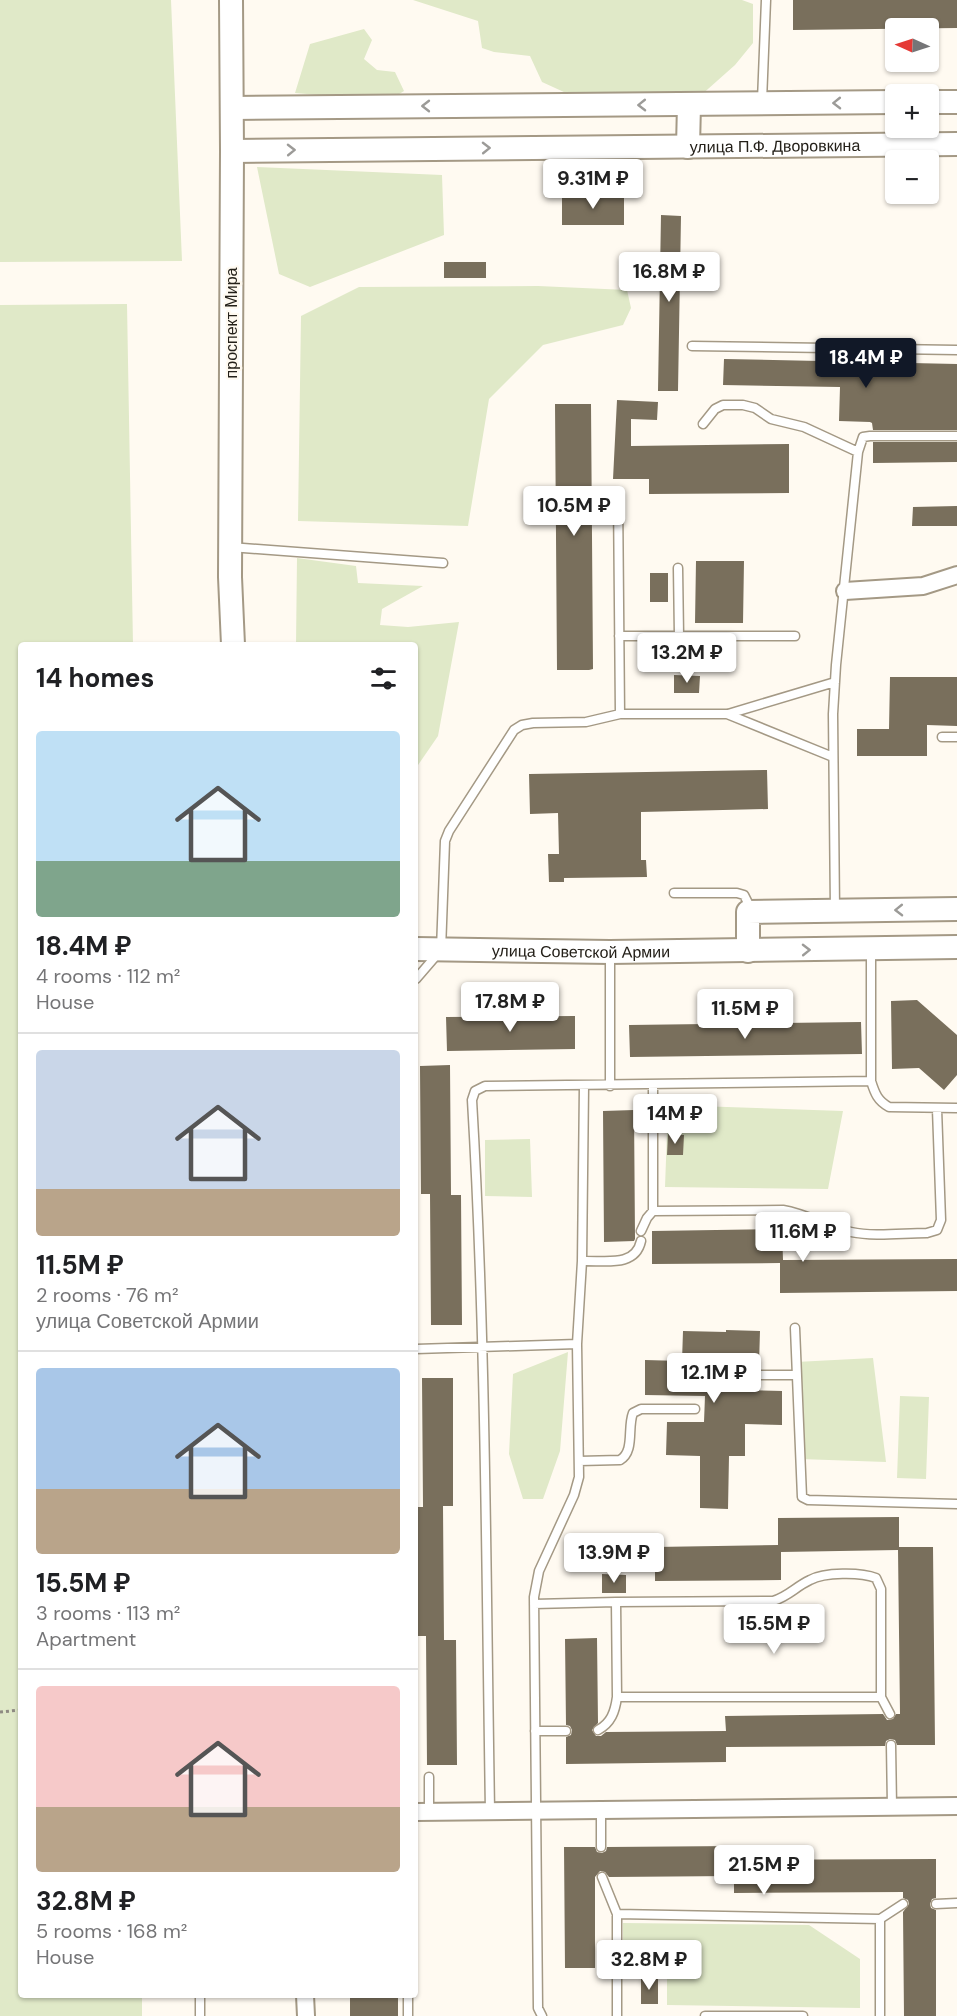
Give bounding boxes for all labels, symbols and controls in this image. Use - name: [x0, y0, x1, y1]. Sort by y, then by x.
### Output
- north arrow: [885, 18, 939, 72]
- map controls: [885, 18, 939, 204]
- button: +: [885, 84, 939, 138]
- one-way arrow: [833, 97, 842, 109]
- one-way arrow: [638, 98, 647, 111]
- one-way arrow: [422, 100, 431, 113]
- street label: улица П.Ф. Дворовкина: [690, 134, 860, 157]
- one-way arrow: [481, 142, 490, 155]
- one-way arrow: [286, 144, 295, 156]
- button: −: [885, 150, 939, 204]
- pin: 9.31M ₽: [538, 159, 648, 210]
- text: 9.31M ₽: [557, 165, 629, 191]
- pin: 16.8M ₽: [614, 252, 724, 303]
- text: 16.8M ₽: [633, 258, 705, 284]
- street label: проспект Мира: [221, 267, 242, 378]
- pin: 18.4M ₽: [811, 338, 921, 389]
- text: 18.4M ₽: [829, 344, 903, 370]
- pin: 10.5M ₽: [519, 486, 629, 537]
- text: 10.5M ₽: [537, 492, 611, 518]
- pin: 13.2M ₽: [632, 633, 742, 684]
- text: 13.2M ₽: [651, 639, 723, 665]
- text: 14 homes: [36, 661, 154, 695]
- icon: filters: [367, 662, 400, 695]
- icon: home: [164, 770, 272, 878]
- one-way arrow: [894, 904, 903, 916]
- text: 18.4M ₽: [36, 929, 132, 963]
- street label: улица Советской Армии: [492, 940, 670, 963]
- one-way arrow: [802, 944, 811, 956]
- text: 4 rooms · 112 m²: [36, 963, 180, 989]
- pin: 17.8M ₽: [455, 982, 565, 1033]
- text: 17.8M ₽: [475, 988, 545, 1014]
- text: House: [36, 989, 94, 1015]
- pin: 11.5M ₽: [690, 989, 800, 1040]
- text: 11.5M ₽: [711, 995, 779, 1021]
- icon: home: [164, 1089, 272, 1197]
- pin: 14M ₽: [633, 1094, 717, 1145]
- text: 14M ₽: [647, 1100, 703, 1126]
- pin: 11.6M ₽: [748, 1212, 858, 1263]
- text: 11.6M ₽: [769, 1218, 837, 1244]
- text: 11.5M ₽: [36, 1248, 124, 1282]
- text: 2 rooms · 76 m²: [36, 1282, 179, 1308]
- text: улица Советской Армии: [36, 1308, 259, 1334]
- pin: 12.1M ₽: [659, 1353, 769, 1404]
- text: 12.1M ₽: [681, 1359, 747, 1385]
- icon: home: [164, 1407, 272, 1515]
- pin: 13.9M ₽: [559, 1533, 669, 1584]
- text: 13.9M ₽: [578, 1539, 650, 1565]
- text: 15.5M ₽: [36, 1566, 131, 1600]
- text: 3 rooms · 113 m²: [36, 1600, 180, 1626]
- pin: 15.5M ₽: [719, 1604, 829, 1655]
- text: 15.5M ₽: [738, 1610, 810, 1636]
- text: Apartment: [36, 1626, 136, 1652]
- icon: home: [164, 1725, 272, 1833]
- pin: 21.5M ₽: [709, 1845, 819, 1896]
- text: 21.5M ₽: [728, 1851, 800, 1877]
- text: 32.8M ₽: [36, 1884, 136, 1918]
- text: 5 rooms · 168 m²: [36, 1918, 187, 1944]
- pin: 32.8M ₽: [594, 1940, 704, 1991]
- text: House: [36, 1944, 94, 1970]
- text: 32.8M ₽: [611, 1946, 687, 1972]

